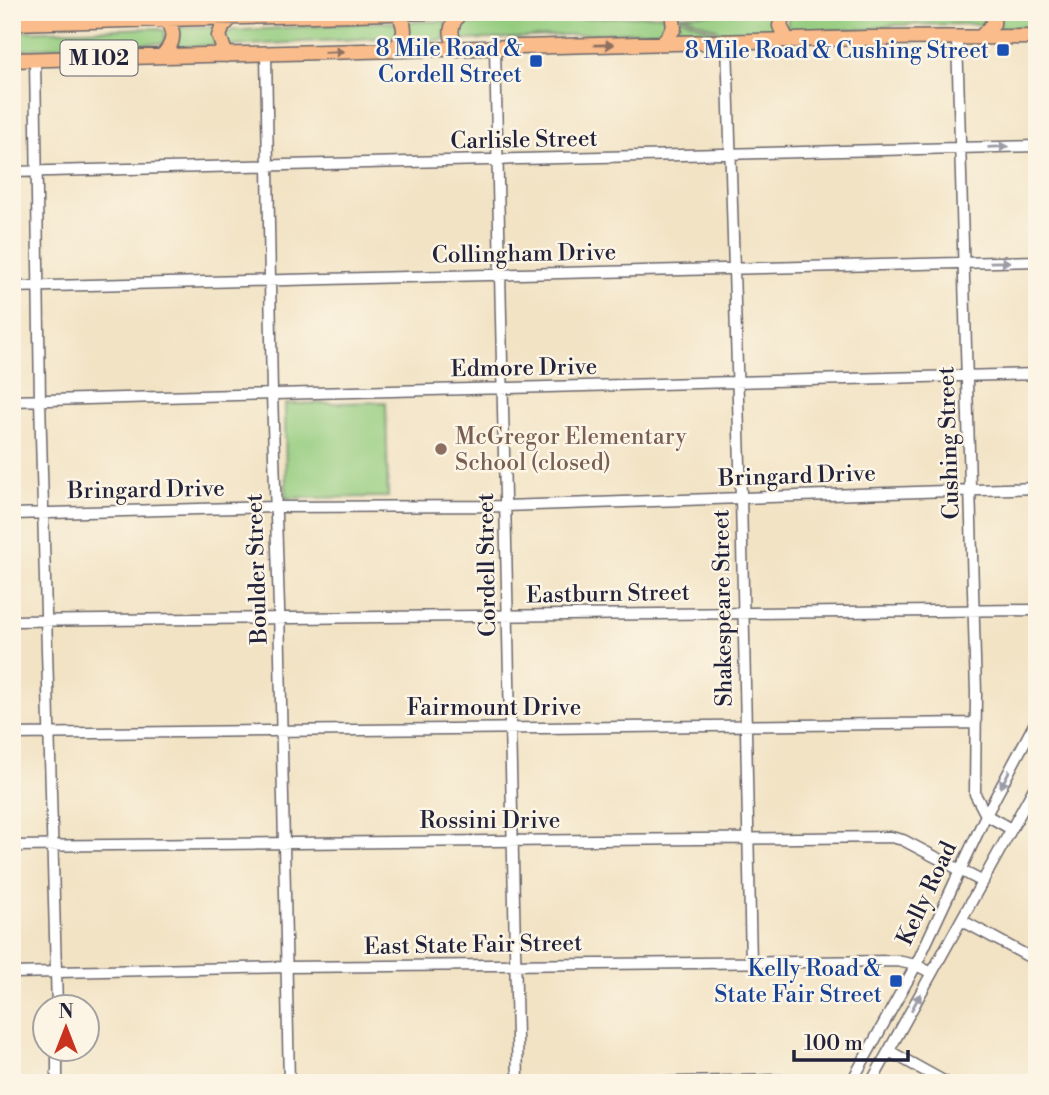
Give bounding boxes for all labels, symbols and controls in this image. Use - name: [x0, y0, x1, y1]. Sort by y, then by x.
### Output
- place label: 8 Mile Road & Cordell Street: [376, 35, 523, 89]
- place label: 8 Mile Road & Cushing Street: [685, 37, 989, 65]
- one-way arrow: [593, 39, 615, 51]
- road number: M 102: [60, 41, 138, 76]
- marker: 8 Mile Road & Cushing Street: [995, 42, 1011, 58]
- one-way arrow: [323, 46, 345, 58]
- marker: 8 Mile Road & Cordell Street: [528, 53, 544, 69]
- street label: Carlisle Street: [450, 125, 598, 155]
- one-way arrow: [988, 142, 1010, 153]
- street label: Collingham Drive: [432, 238, 616, 270]
- one-way arrow: [989, 256, 1011, 267]
- street label: Edmore Drive: [450, 353, 598, 383]
- street label: Cushing Street: [932, 366, 966, 520]
- place label: McGregor Elementary School (closed): [455, 423, 687, 477]
- marker: McGregor Elementary School (closed): [433, 441, 449, 457]
- street label: Bringard Drive: [717, 459, 876, 493]
- street label: Bringard Drive: [66, 475, 225, 505]
- street label: Boulder Street: [240, 493, 274, 646]
- street label: Cordell Street: [472, 493, 502, 637]
- street label: Shakespeare Street: [707, 509, 739, 707]
- street label: Eastburn Street: [526, 579, 690, 609]
- street label: Fairmount Drive: [407, 694, 581, 722]
- one-way arrow: [999, 769, 1010, 789]
- street label: Rossini Drive: [420, 807, 560, 835]
- street label: Kelly Road: [891, 837, 963, 950]
- street label: East State Fair Street: [364, 929, 582, 961]
- place label: Kelly Road & State Fair Street: [714, 955, 883, 1009]
- marker: Kelly Road & State Fair Street: [888, 973, 904, 989]
- one-way arrow: [910, 992, 922, 1011]
- north arrow: [32, 993, 102, 1064]
- text: N: [58, 1000, 74, 1024]
- scale bar: [794, 1018, 907, 1062]
- text: 100 m: [804, 1031, 863, 1057]

